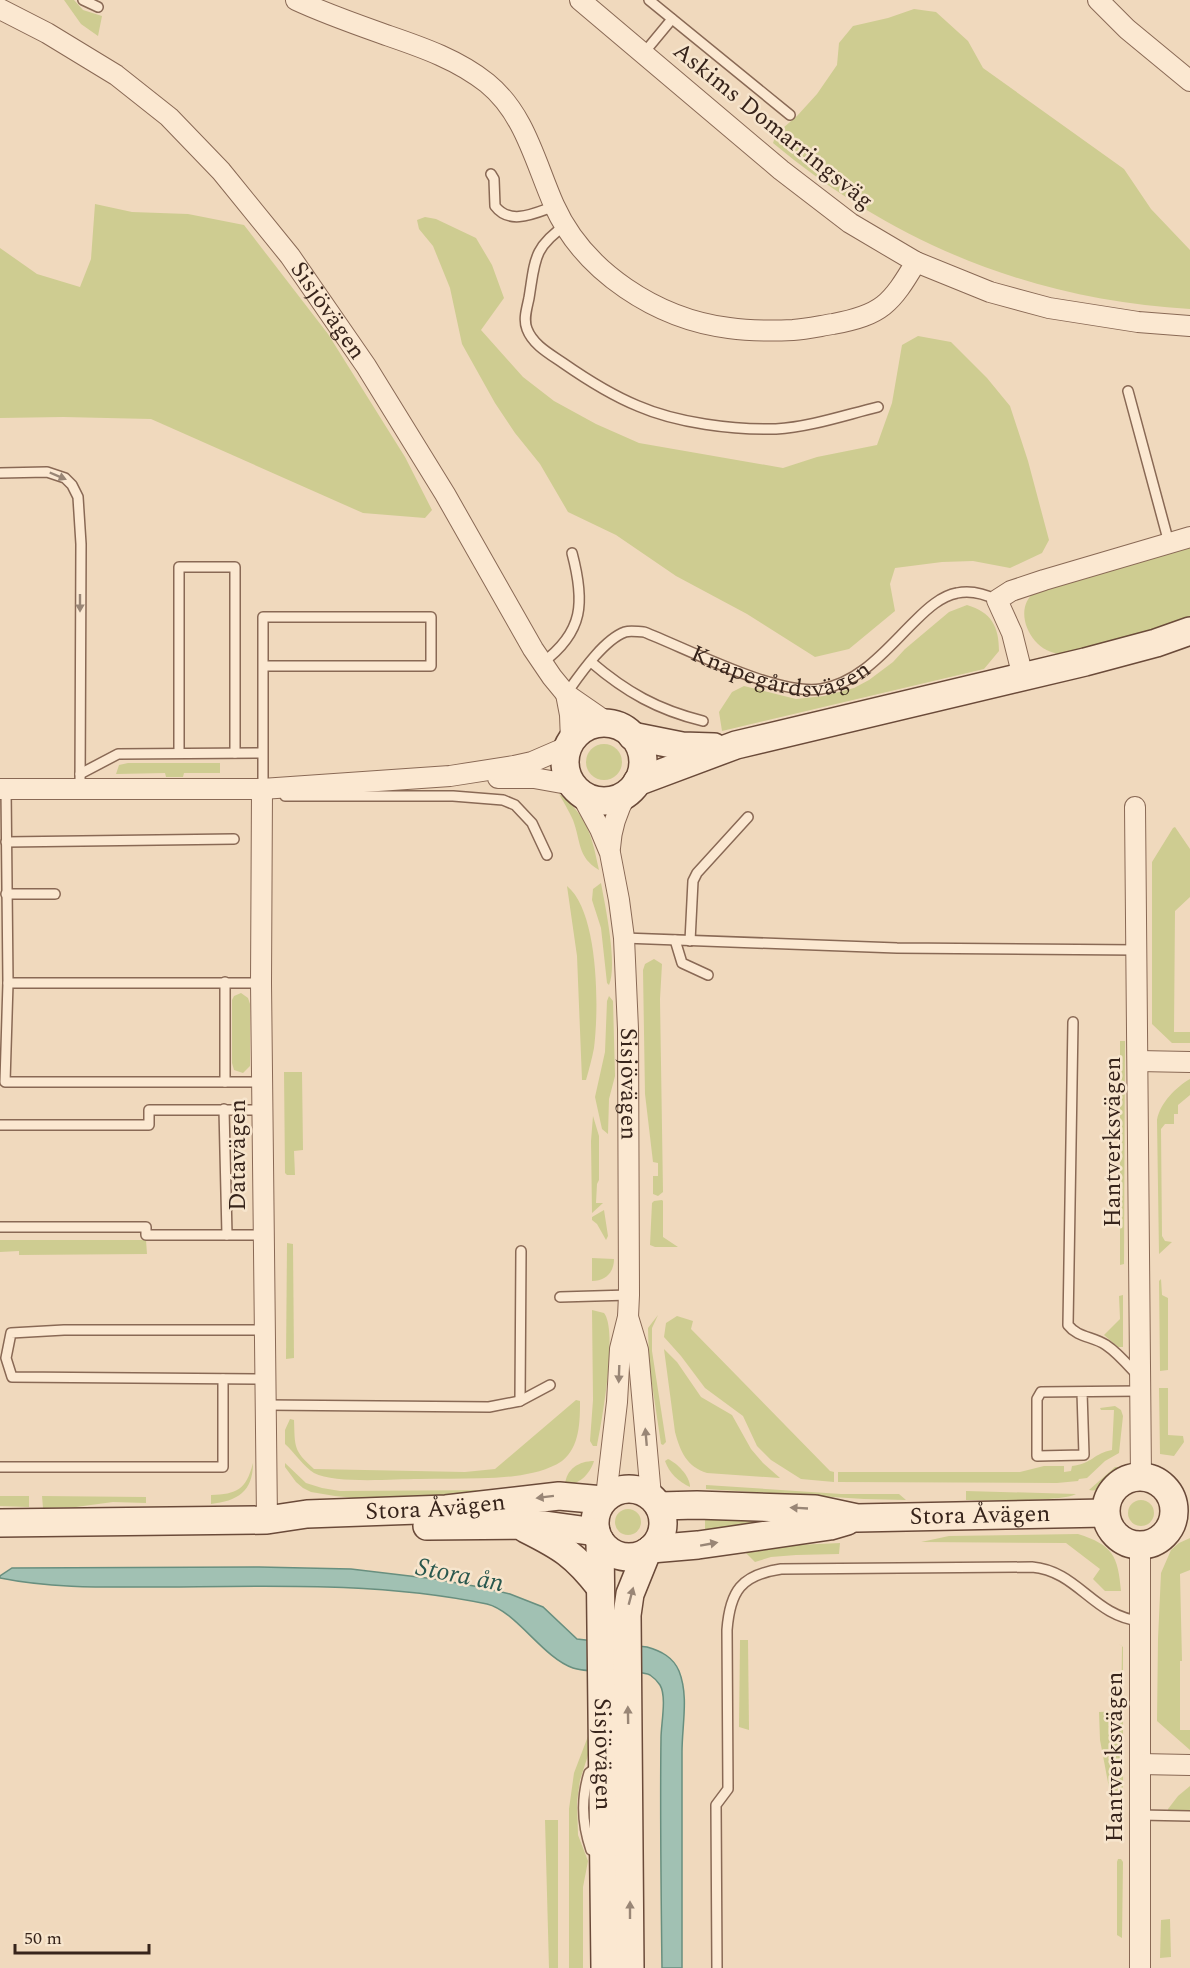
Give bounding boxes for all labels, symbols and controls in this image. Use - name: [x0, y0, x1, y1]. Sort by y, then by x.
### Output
- street label: Askims Domarringsväg: [665, 34, 881, 218]
- street label: Sisjövägen: [281, 254, 375, 367]
- one-way arrow: [49, 471, 67, 481]
- one-way arrow: [76, 593, 85, 612]
- street label: Knapegårdsvägen: [685, 636, 879, 708]
- street label: Sisjövägen: [610, 1027, 646, 1140]
- street label: Hantverksvägen: [1095, 1056, 1131, 1228]
- street label: Datavägen: [220, 1099, 256, 1211]
- one-way arrow: [614, 1365, 623, 1384]
- one-way arrow: [641, 1428, 651, 1447]
- street label: Stora Åvägen: [365, 1484, 507, 1530]
- one-way arrow: [536, 1492, 555, 1502]
- street label: Stora Åvägen: [909, 1496, 1051, 1535]
- one-way arrow: [790, 1503, 809, 1512]
- one-way arrow: [700, 1539, 719, 1548]
- water label: Stora ån: [413, 1547, 508, 1603]
- one-way arrow: [626, 1587, 636, 1605]
- street label: Hantverksvägen: [1097, 1671, 1133, 1843]
- street label: Sisjövägen: [584, 1697, 621, 1811]
- one-way arrow: [623, 1705, 632, 1724]
- one-way arrow: [625, 1900, 634, 1919]
- scale bar: [15, 1917, 148, 1955]
- text: 50 m: [24, 1925, 62, 1952]

